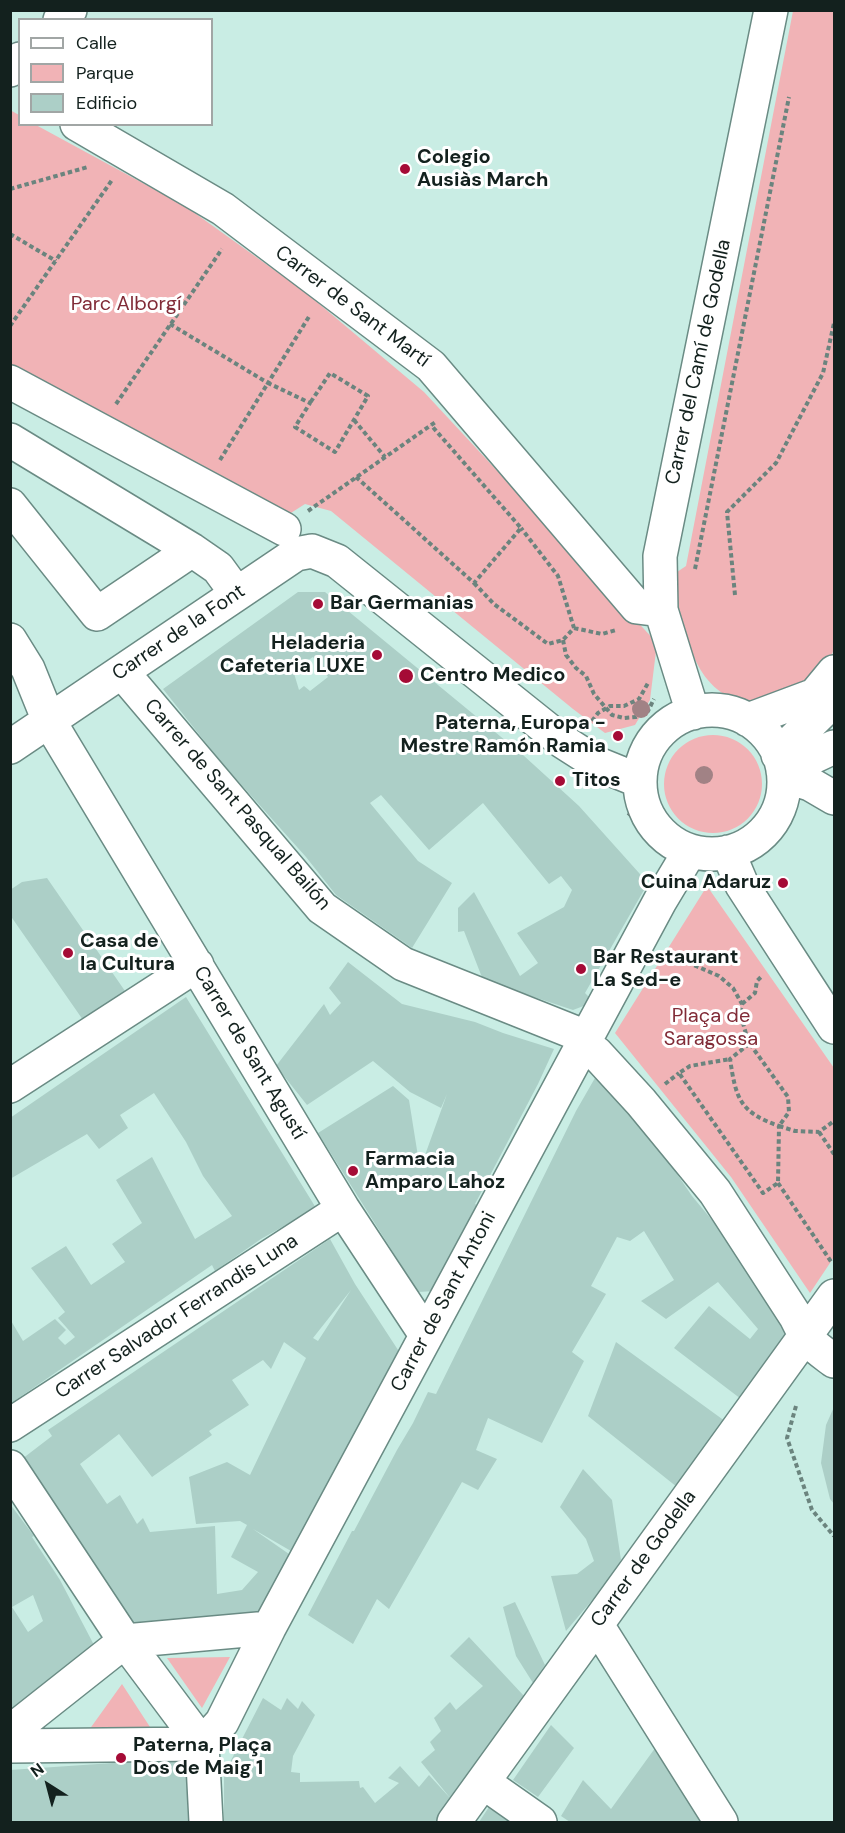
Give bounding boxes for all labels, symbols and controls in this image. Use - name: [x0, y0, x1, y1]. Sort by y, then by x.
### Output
- legend: [18, 18, 213, 126]
- text: Calle: [76, 31, 117, 55]
- text: Parque: [76, 61, 134, 85]
- text: Edificio: [76, 91, 137, 115]
- place label: Colegio Ausiàs March: [417, 146, 548, 193]
- marker: Colegio Ausiàs March: [398, 162, 412, 176]
- street label: Carrer del Camí de Godella: [661, 237, 737, 487]
- street label: Carrer de Sant Martí: [270, 241, 434, 373]
- park label: Parc Alborgí: [71, 293, 181, 317]
- street label: Carrer de la Font: [108, 580, 250, 686]
- place label: Bar Germanias: [330, 592, 474, 616]
- marker: Bar Germanias: [311, 597, 325, 611]
- place label: Heladeria Cafeteria LUXE: [220, 632, 365, 679]
- marker: Heladeria Cafeteria LUXE: [370, 648, 384, 662]
- place label: Centro Medico: [420, 664, 565, 688]
- marker: Centro Medico: [397, 667, 415, 685]
- street label: Carrer de Sant Pasqual Bailón: [139, 694, 335, 916]
- place label: Paterna, Europa - Mestre Ramón Ramia: [401, 712, 606, 759]
- marker: Paterna, Europa - Mestre Ramón Ramia: [611, 729, 625, 743]
- place label: Titos: [572, 769, 621, 793]
- marker: Titos: [553, 774, 567, 788]
- place label: Cuina Adaruz: [641, 871, 771, 895]
- marker: Cuina Adaruz: [776, 876, 790, 890]
- place label: Casa de la Cultura: [80, 930, 175, 977]
- marker: Casa de la Cultura: [61, 946, 75, 960]
- place label: Bar Restaurant La Sed-e: [593, 946, 738, 993]
- street label: Carrer de Sant Agustí: [188, 962, 310, 1144]
- marker: Bar Restaurant La Sed-e: [574, 962, 588, 976]
- park label: Plaça de Saragossa: [664, 1005, 758, 1052]
- place label: Farmacia Amparo Lahoz: [365, 1148, 505, 1195]
- marker: Farmacia Amparo Lahoz: [346, 1164, 360, 1178]
- street label: Carrer de Sant Antoni: [386, 1208, 502, 1396]
- street label: Carrer Salvador Ferrandis Luna: [51, 1229, 303, 1405]
- street label: Carrer de Godella: [586, 1486, 702, 1632]
- place label: Paterna, Plaça Dos de Maig 1: [133, 1734, 272, 1781]
- marker: Paterna, Plaça Dos de Maig 1: [114, 1751, 128, 1765]
- north arrow: [18, 1755, 78, 1815]
- text: N: [26, 1758, 48, 1782]

